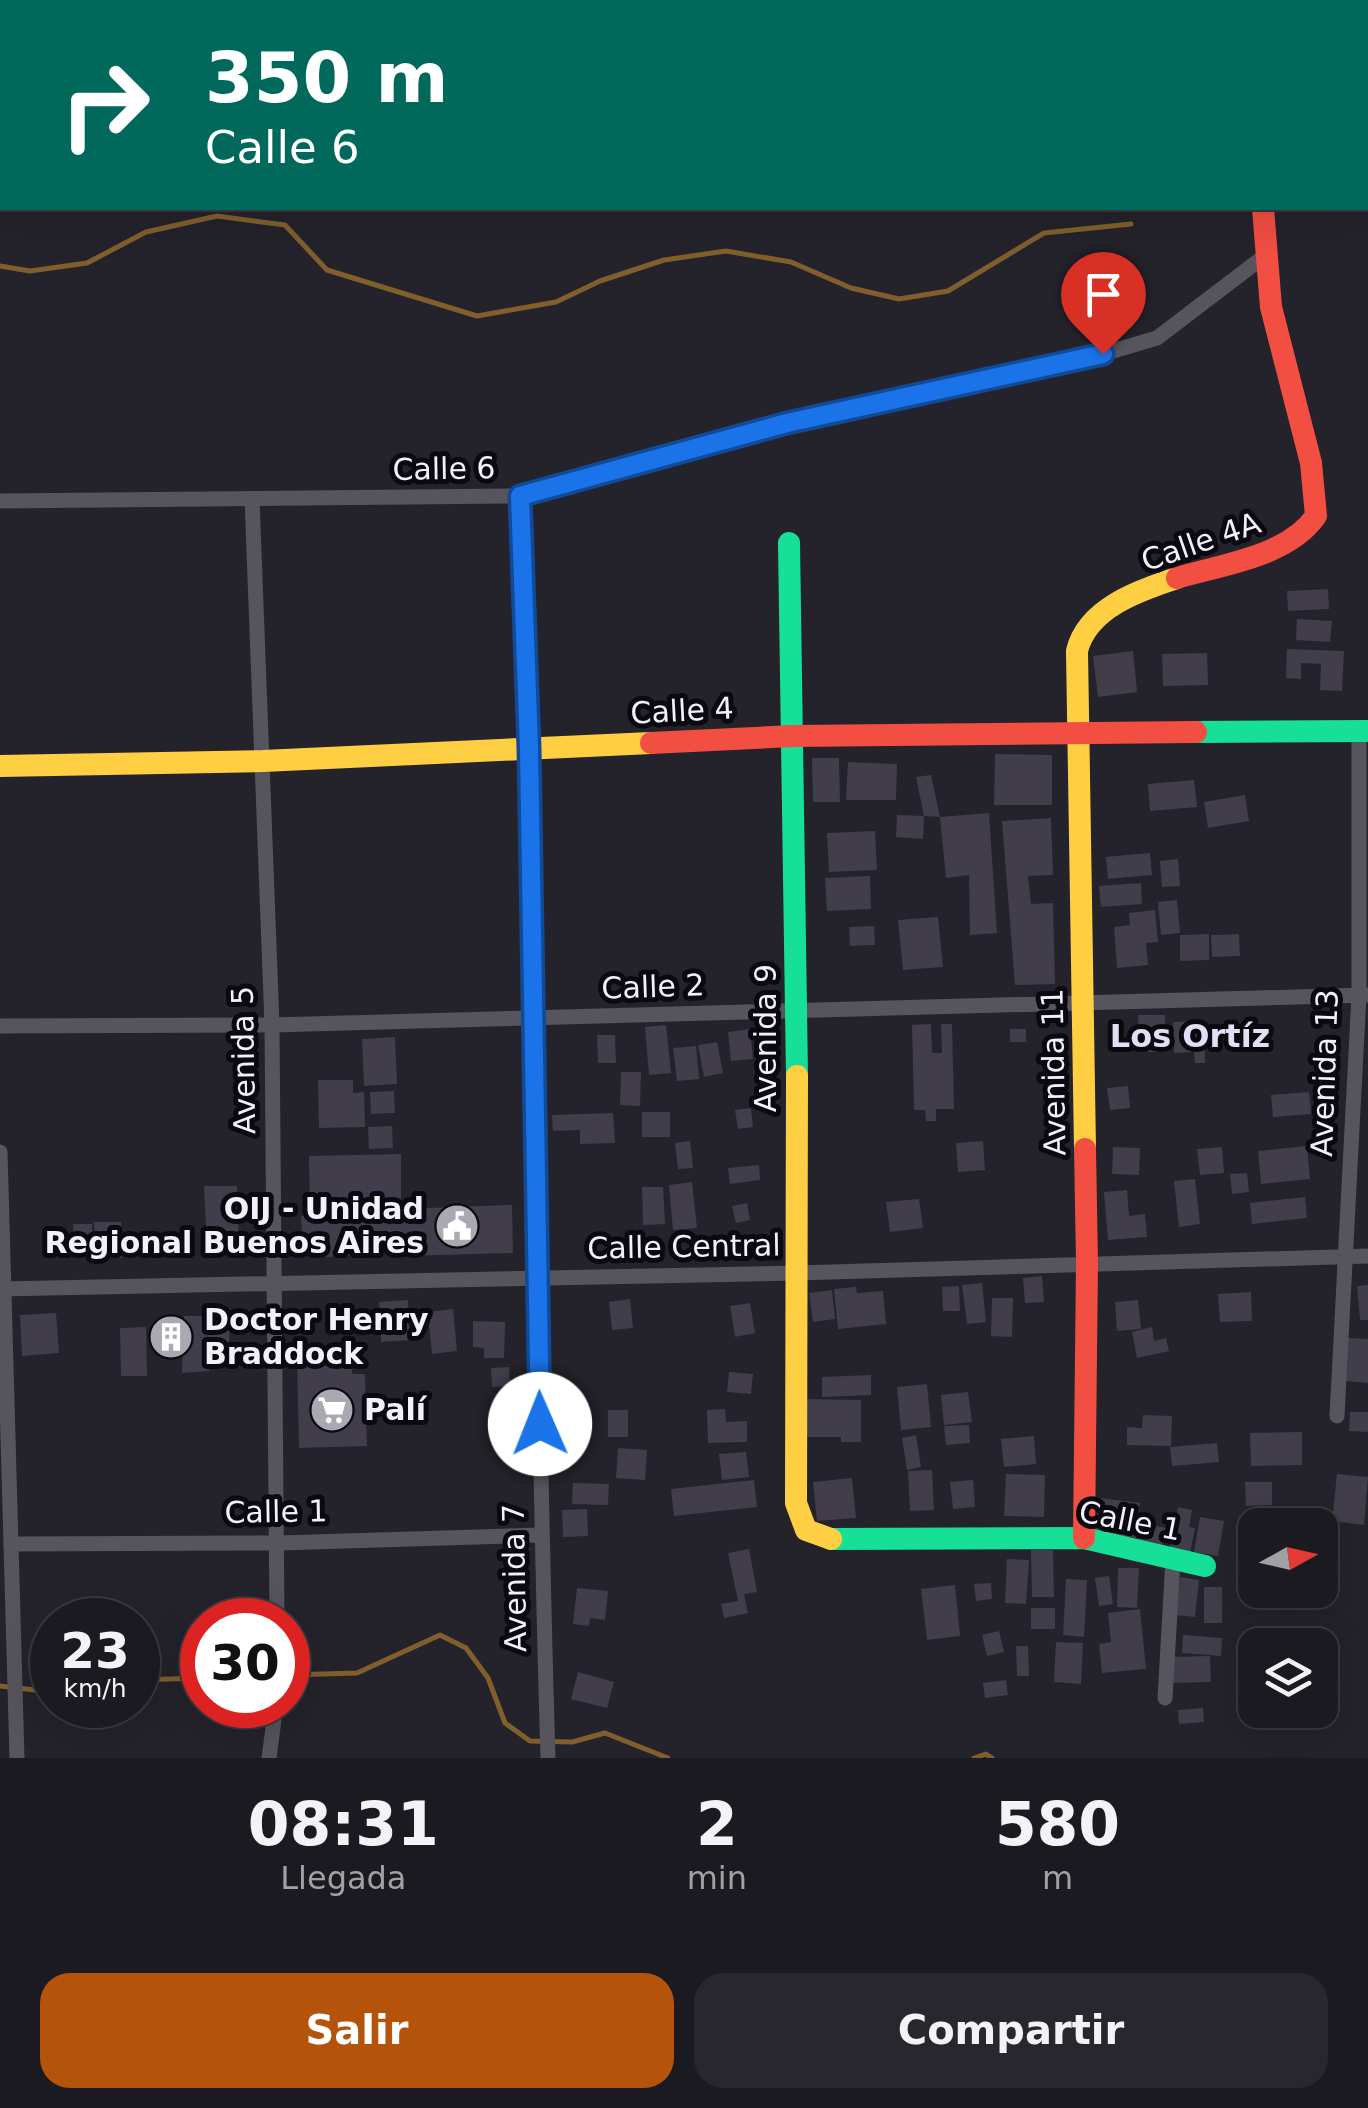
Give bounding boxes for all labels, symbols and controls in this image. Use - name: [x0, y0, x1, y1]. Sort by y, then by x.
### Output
- text: 350 m: [205, 37, 448, 119]
- icon: right: [40, 40, 170, 170]
- text: Calle 6: [205, 121, 360, 174]
- pin: [1061, 252, 1146, 355]
- icon: arrive: [1076, 267, 1131, 322]
- street label: Calle 6: [392, 450, 496, 487]
- street label: Calle 4A: [1137, 505, 1265, 578]
- street label: Calle 4: [630, 690, 734, 731]
- street label: Avenida 9: [748, 964, 783, 1112]
- street label: Calle 2: [601, 967, 705, 1006]
- street label: Avenida 5: [225, 986, 262, 1134]
- street label: Avenida 11: [1035, 988, 1072, 1156]
- street label: Avenida 13: [1304, 989, 1345, 1157]
- district label: Los Ortíz: [1110, 1017, 1270, 1055]
- place label: OIJ - Unidad Regional Buenos Aires: [45, 1191, 424, 1260]
- public building icon: OIJ - Unidad Regional Buenos Aires: [434, 1203, 480, 1249]
- street label: Calle Central: [587, 1227, 781, 1266]
- place label: Doctor Henry Braddock: [204, 1302, 429, 1371]
- building icon: Doctor Henry Braddock: [148, 1314, 194, 1360]
- position arrow: [488, 1372, 592, 1476]
- supermarket icon: Palí: [309, 1387, 355, 1433]
- place label: Palí: [364, 1392, 428, 1427]
- street label: Calle 1: [224, 1493, 328, 1530]
- street label: Calle 1: [1076, 1493, 1184, 1548]
- street label: Avenida 7: [496, 1504, 533, 1652]
- north arrow: [1238, 1508, 1338, 1608]
- map controls: [1238, 1508, 1338, 1728]
- speed limit sign: 30: [180, 1598, 310, 1728]
- text: 23: [60, 1622, 130, 1680]
- button: layers: [1238, 1628, 1338, 1728]
- text: km/h: [63, 1674, 127, 1703]
- text: 08:31: [248, 1789, 439, 1859]
- text: 2: [696, 1789, 738, 1859]
- text: 580: [995, 1789, 1120, 1859]
- text: Llegada: [280, 1859, 406, 1897]
- text: min: [687, 1859, 747, 1897]
- text: m: [1042, 1859, 1073, 1897]
- button: Salir: [40, 1973, 674, 2088]
- button: Compartir: [694, 1973, 1328, 2088]

